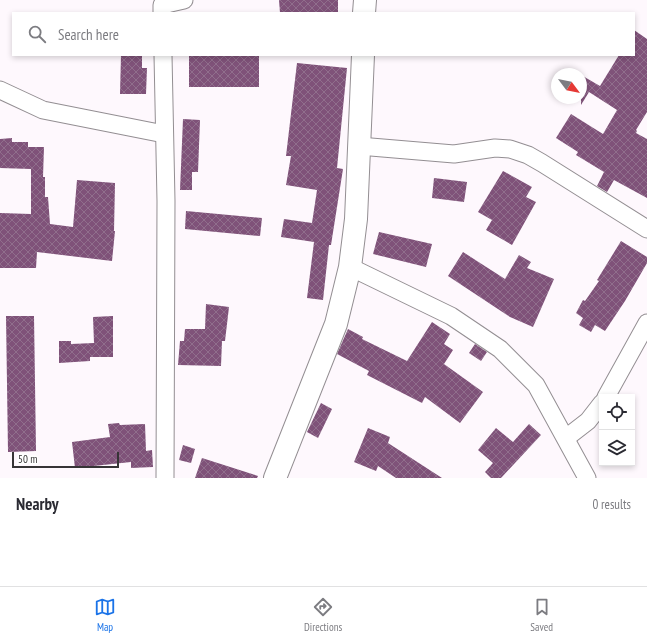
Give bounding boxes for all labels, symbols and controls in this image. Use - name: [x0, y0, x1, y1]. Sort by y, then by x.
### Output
- search box: [12, 12, 635, 56]
- icon: search: [26, 23, 48, 45]
- text: Search here: [58, 25, 119, 44]
- north arrow: [551, 68, 587, 104]
- map controls: [599, 394, 635, 466]
- button: locate: [599, 394, 635, 430]
- button: layers: [599, 430, 635, 466]
- scale bar: [12, 450, 119, 469]
- text: 50 m: [18, 452, 37, 466]
- text: Nearby: [16, 493, 59, 515]
- text: 0 results: [592, 496, 631, 513]
- tab: Map: [94, 596, 116, 634]
- tab: Directions: [304, 596, 342, 634]
- tab: Saved: [530, 596, 553, 634]

